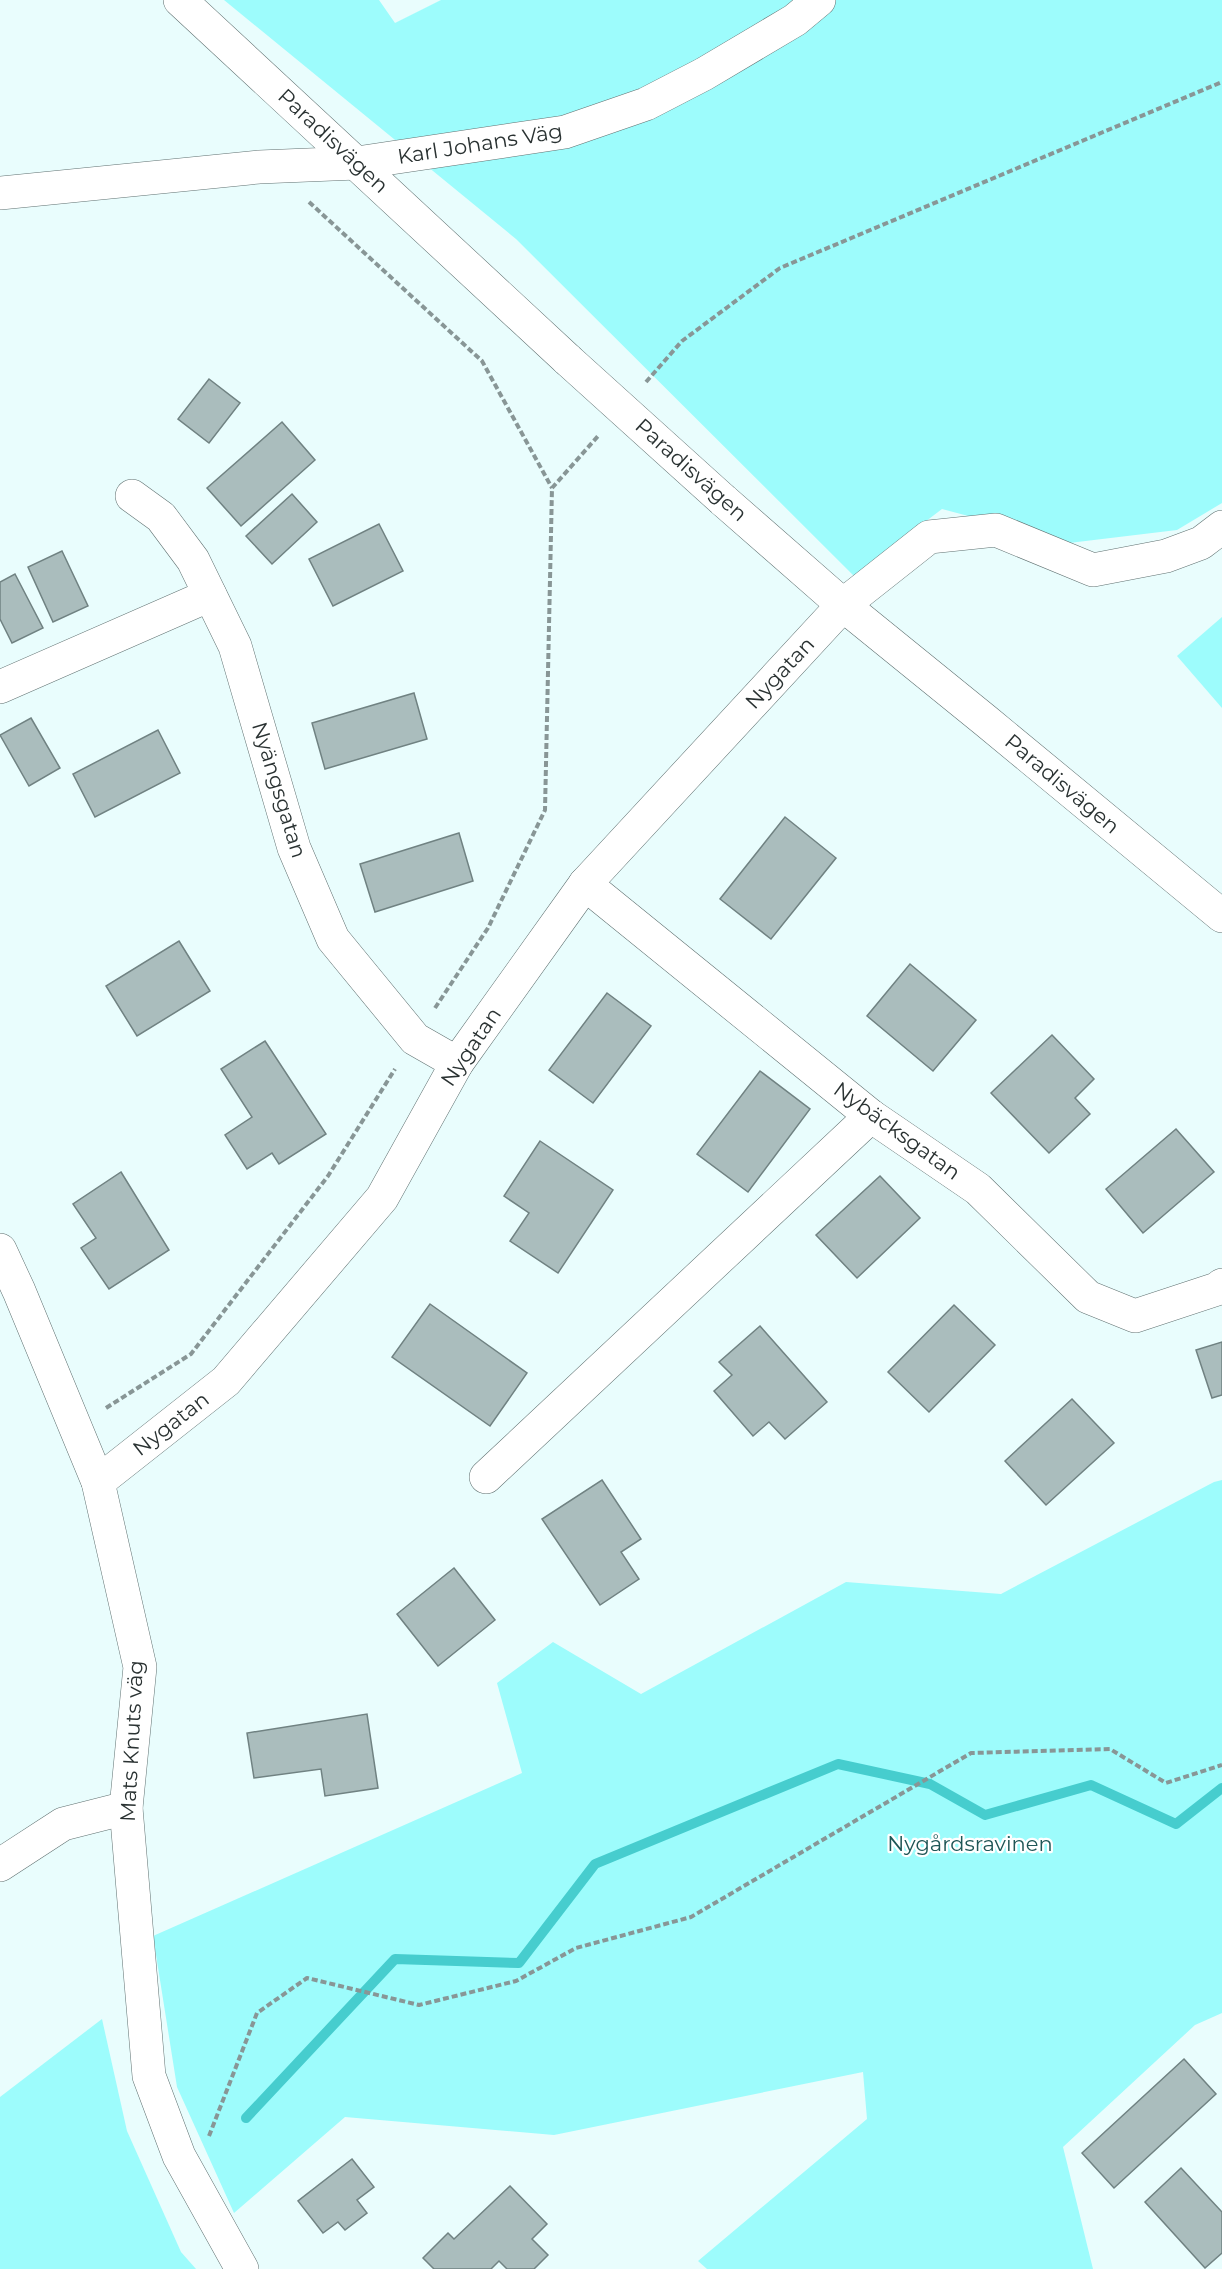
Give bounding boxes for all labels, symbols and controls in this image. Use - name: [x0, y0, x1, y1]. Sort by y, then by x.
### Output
- street label: Paradisvägen: [273, 83, 394, 198]
- street label: Karl Johans Väg: [396, 118, 564, 169]
- street label: Paradisvägen: [630, 413, 752, 526]
- street label: Nygatan: [740, 631, 819, 714]
- street label: Nyängsgatan: [247, 719, 312, 861]
- street label: Paradisvägen: [1000, 729, 1125, 839]
- street label: Nygatan: [435, 1003, 506, 1091]
- street label: Nybäcksgatan: [829, 1076, 966, 1185]
- street label: Nygatan: [128, 1386, 214, 1461]
- street label: Mats Knuts väg: [115, 1660, 148, 1822]
- park label: Nygårdsravinen: [887, 1831, 1053, 1856]

